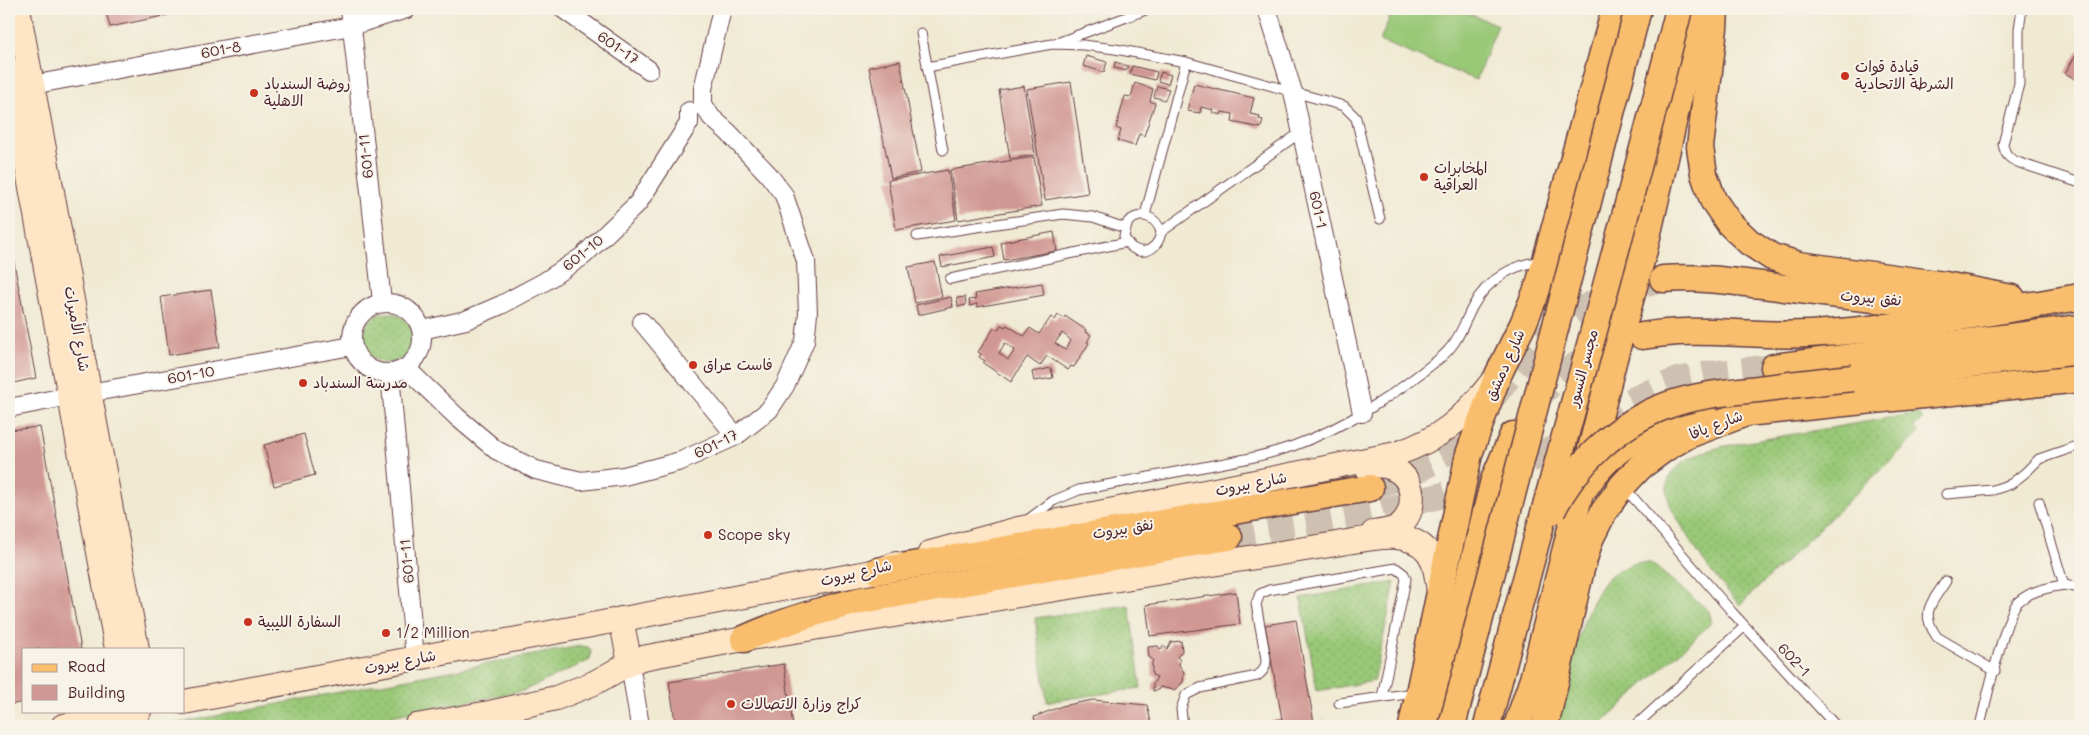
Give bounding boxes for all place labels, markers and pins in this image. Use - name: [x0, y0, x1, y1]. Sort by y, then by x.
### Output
- place label: قيادة قوات الشرطة الاتحادية: [1855, 56, 1954, 93]
- marker: قيادة قوات الشرطة الاتحادية: [1839, 70, 1851, 82]
- place label: روضة السندباد الاهلية: [264, 73, 350, 110]
- marker: روضة السندباد الاهلية: [248, 87, 260, 99]
- place label: المخابرات العراقية: [1434, 157, 1487, 194]
- marker: المخابرات العراقية: [1418, 171, 1430, 183]
- place label: فاست عراق: [703, 354, 773, 374]
- marker: فاست عراق: [687, 359, 699, 371]
- place label: مدرسة السندباد: [313, 372, 408, 392]
- marker: مدرسة السندباد: [297, 377, 309, 389]
- place label: Scope sky: [718, 524, 791, 544]
- marker: Scope sky: [702, 529, 714, 541]
- place label: السفارة الليبية: [258, 611, 341, 631]
- marker: السفارة الليبية: [242, 616, 254, 628]
- place label: 1/2 Million: [396, 622, 470, 642]
- marker: 1/2 Million: [380, 627, 392, 639]
- place label: كراج وزارة الاتصالات: [741, 693, 862, 714]
- marker: كراج وزارة الاتصالات: [725, 698, 737, 710]

